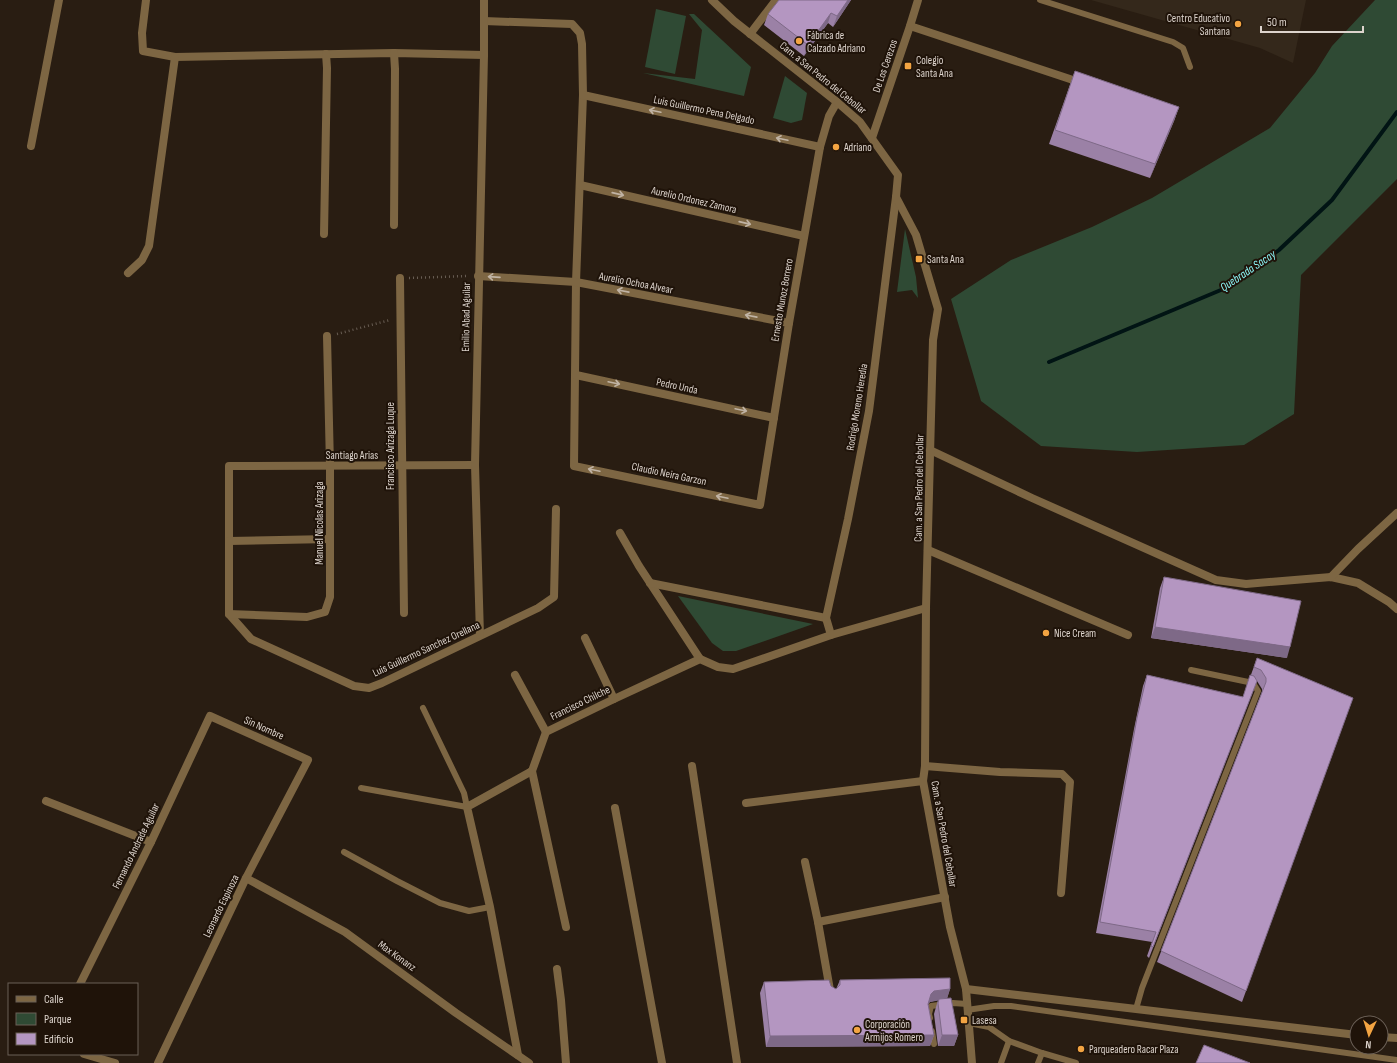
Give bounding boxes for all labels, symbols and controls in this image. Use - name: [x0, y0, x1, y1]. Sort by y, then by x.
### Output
- scale bar: [1261, 8, 1363, 34]
- place label: Centro Educativo Santana: [1167, 12, 1230, 38]
- text: 50 m: [1267, 15, 1287, 30]
- marker: Centro Educativo Santana: [1233, 19, 1243, 29]
- place label: Fábrica de Calzado Adriano: [807, 29, 866, 55]
- marker: Fábrica de Calzado Adriano: [794, 36, 804, 46]
- street label: De Los Cerezos: [870, 38, 900, 94]
- street label: Cam. a San Pedro del Cebollar: [777, 39, 869, 117]
- place label: Colegio Santa Ana: [916, 54, 953, 80]
- marker: Colegio Santa Ana: [903, 61, 913, 71]
- street label: Luis Guillermo Pena Delgado: [652, 93, 756, 127]
- one-way arrow: [649, 106, 662, 114]
- one-way arrow: [775, 134, 788, 142]
- place label: Adriano: [843, 141, 872, 154]
- marker: Adriano: [831, 142, 841, 152]
- street label: Aurelio Ordonez Zamora: [649, 184, 738, 216]
- one-way arrow: [611, 190, 624, 198]
- one-way arrow: [738, 219, 751, 227]
- water label: Quebrada Sacay: [1217, 247, 1279, 295]
- place label: Santa Ana: [927, 253, 964, 266]
- marker: Santa Ana: [914, 254, 924, 264]
- street label: Ernesto Munoz Borrero: [768, 257, 796, 342]
- street label: Aurelio Ochoa Alvear: [597, 269, 674, 297]
- one-way arrow: [488, 273, 501, 281]
- street label: Emilio Abad Aguilar: [459, 282, 473, 352]
- one-way arrow: [617, 287, 630, 295]
- one-way arrow: [744, 312, 757, 320]
- street label: Rodrigo Moreno Heredia: [844, 363, 870, 451]
- street label: Pedro Unda: [655, 375, 699, 397]
- one-way arrow: [607, 380, 620, 388]
- street label: Francisco Arizaga Luque: [384, 402, 397, 490]
- one-way arrow: [734, 407, 747, 415]
- street label: Cam. a San Pedro del Cebollar: [912, 434, 926, 542]
- street label: Santiago Arias: [326, 449, 378, 462]
- street label: Claudio Neira Garzon: [630, 460, 708, 488]
- one-way arrow: [588, 465, 601, 473]
- street label: Manuel Nicolas Arizaga: [313, 481, 326, 565]
- one-way arrow: [715, 492, 728, 500]
- street label: Luis Guillermo Sanchez Orellana: [370, 618, 482, 680]
- place label: Nice Cream: [1054, 627, 1096, 640]
- marker: Nice Cream: [1041, 628, 1051, 638]
- street label: Francisco Chilche: [548, 683, 612, 723]
- street label: Sin Nombre: [242, 713, 286, 743]
- street label: Cam. a San Pedro del Cebollar: [928, 780, 960, 888]
- street label: Fernando Andrade Aguilar: [110, 801, 162, 891]
- street label: Leonardo Espinoza: [200, 872, 242, 940]
- street label: Max Konanz: [376, 938, 418, 974]
- legend: [8, 983, 138, 1055]
- text: Calle: [44, 992, 64, 1007]
- text: Parque: [44, 1012, 72, 1027]
- place label: Lasesa: [972, 1014, 997, 1027]
- marker: Lasesa: [959, 1015, 969, 1025]
- north arrow: [1349, 1015, 1389, 1055]
- place label: Corporación Armijos Romero: [864, 1018, 923, 1044]
- marker: Corporación Armijos Romero: [852, 1025, 862, 1035]
- text: Edificio: [44, 1032, 73, 1047]
- text: N: [1365, 1038, 1372, 1051]
- place label: Parqueadero Racar Plaza: [1089, 1043, 1179, 1056]
- marker: Parqueadero Racar Plaza: [1076, 1044, 1086, 1054]

